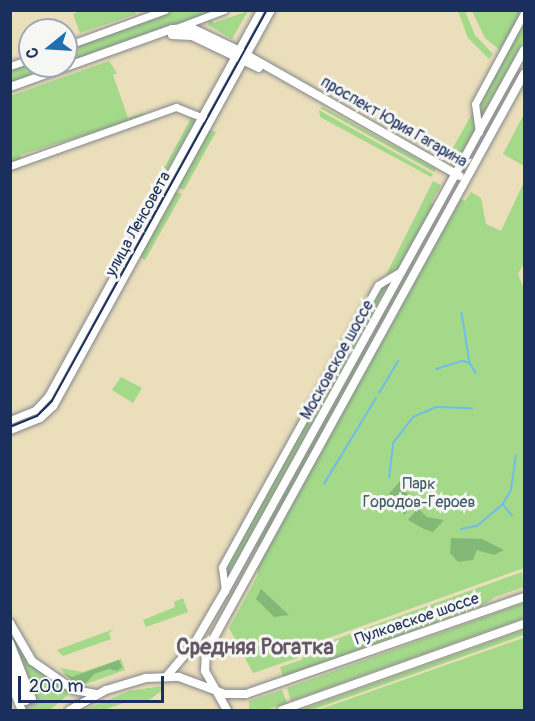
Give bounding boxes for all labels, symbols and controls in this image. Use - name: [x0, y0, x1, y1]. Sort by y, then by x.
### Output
- north arrow: [18, 18, 78, 78]
- text: С: [22, 45, 44, 61]
- street label: проспект Юрия Гагарина: [317, 72, 471, 172]
- street label: улица Ленсовета: [101, 168, 175, 280]
- street label: Московское шоссе: [296, 297, 378, 423]
- park label: Парк Городов-Героев: [363, 474, 475, 512]
- street label: Пулковское шоссе: [352, 589, 482, 649]
- district label: Средняя Рогатка: [176, 635, 334, 661]
- scale bar: [21, 664, 166, 702]
- text: 200 m: [29, 675, 84, 698]

